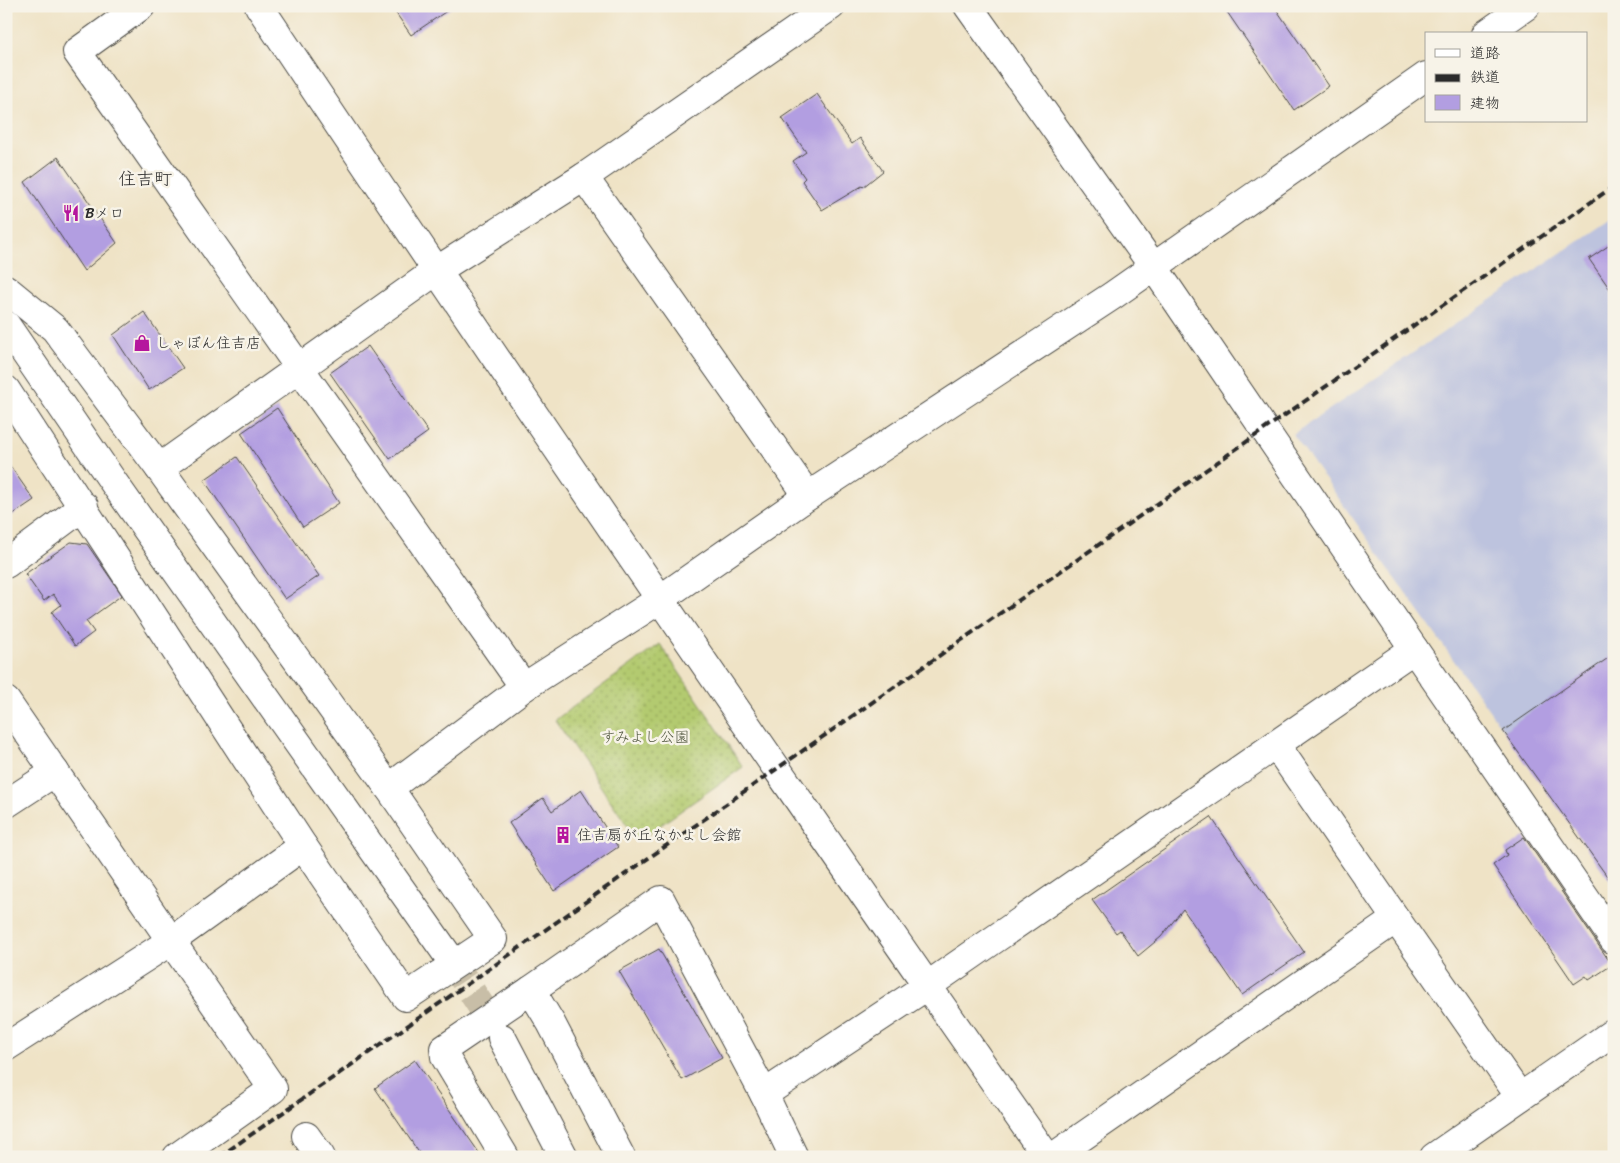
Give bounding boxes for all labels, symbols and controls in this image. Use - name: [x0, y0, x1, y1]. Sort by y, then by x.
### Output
- legend: [1425, 32, 1588, 122]
- text: 道路: [1470, 40, 1500, 66]
- text: 鉄道: [1470, 64, 1500, 90]
- text: 建物: [1470, 90, 1500, 116]
- district label: 住吉町: [118, 163, 172, 195]
- place label: Bメロ: [85, 200, 124, 226]
- restaurant icon: Bメロ: [61, 203, 81, 223]
- place label: しゃぼん住吉店: [156, 330, 261, 356]
- shop icon: しゃぼん住吉店: [132, 333, 152, 353]
- park label: すみよし公園: [601, 724, 689, 750]
- place label: 住吉扇が丘なかよし会館: [577, 822, 741, 848]
- building icon: 住吉扇が丘なかよし会館: [553, 825, 573, 845]

